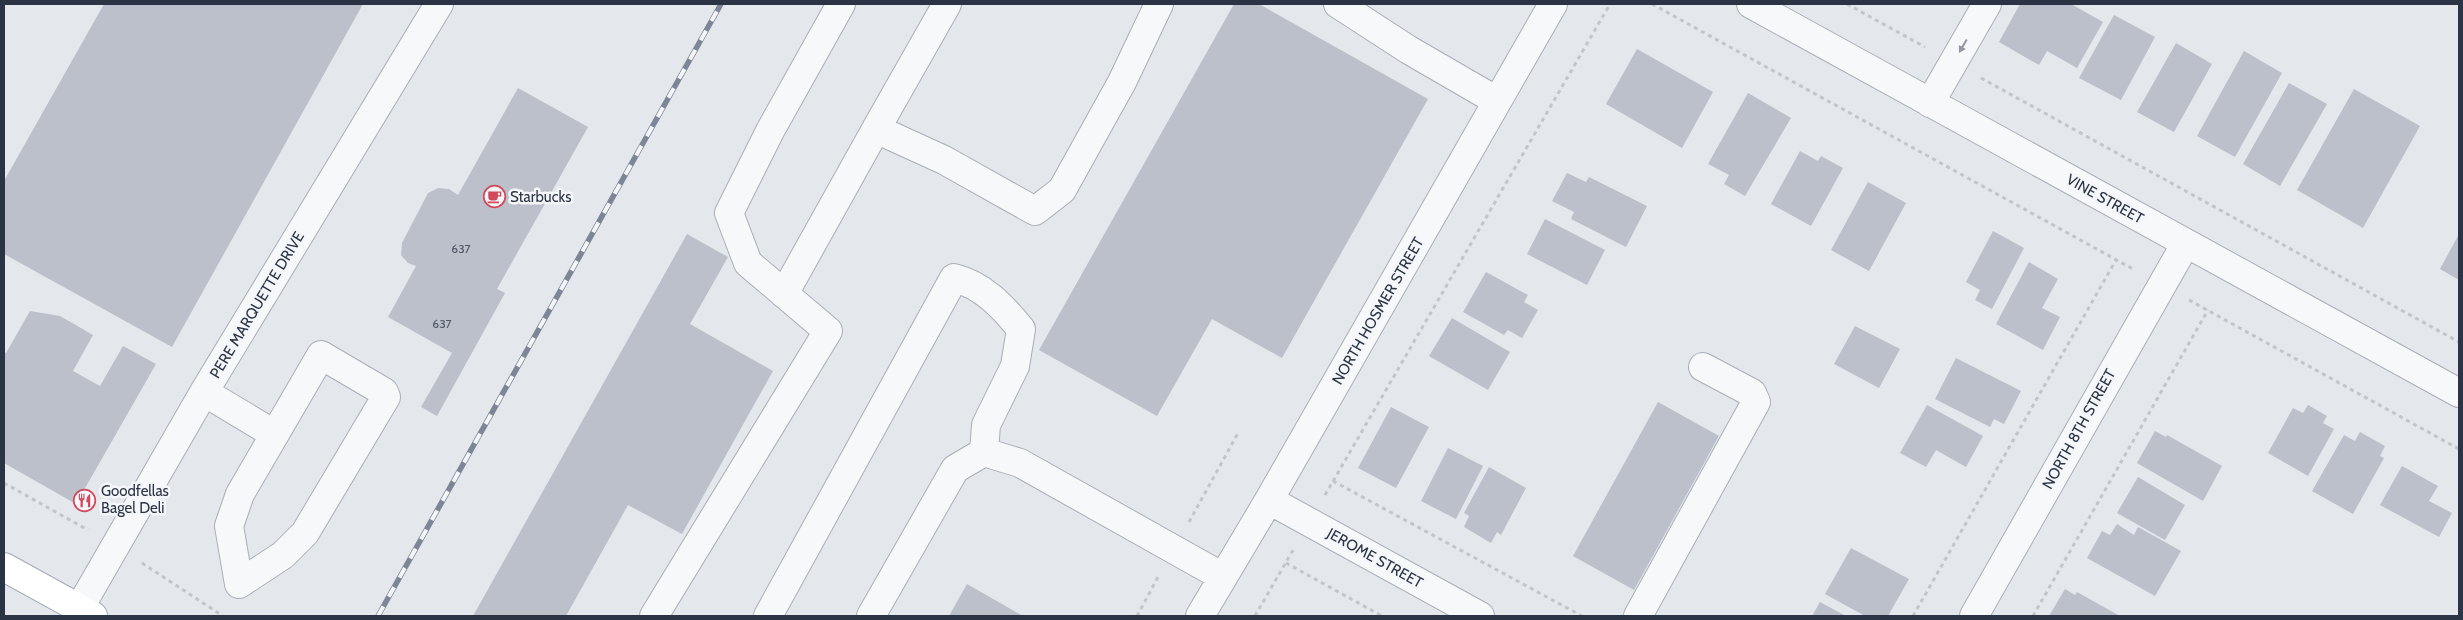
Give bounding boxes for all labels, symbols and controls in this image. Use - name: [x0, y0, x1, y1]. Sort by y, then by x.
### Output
- one-way arrow: [1958, 39, 1967, 53]
- street label: VINE STREET: [2063, 170, 2147, 228]
- cafe icon: Starbucks: [482, 185, 506, 209]
- place label: Starbucks: [510, 188, 571, 206]
- street label: PERE MARQUETTE DRIVE: [206, 228, 308, 382]
- street label: NORTH HOSMER STREET: [1328, 234, 1428, 388]
- house number: 637: [451, 241, 471, 256]
- house number: 637: [432, 316, 452, 331]
- street label: NORTH 8TH STREET: [2039, 366, 2119, 492]
- place label: Goodfellas Bagel Deli: [101, 482, 169, 517]
- restaurant icon: Goodfellas Bagel Deli: [73, 488, 97, 512]
- street label: JEROME STREET: [1323, 524, 1426, 592]

